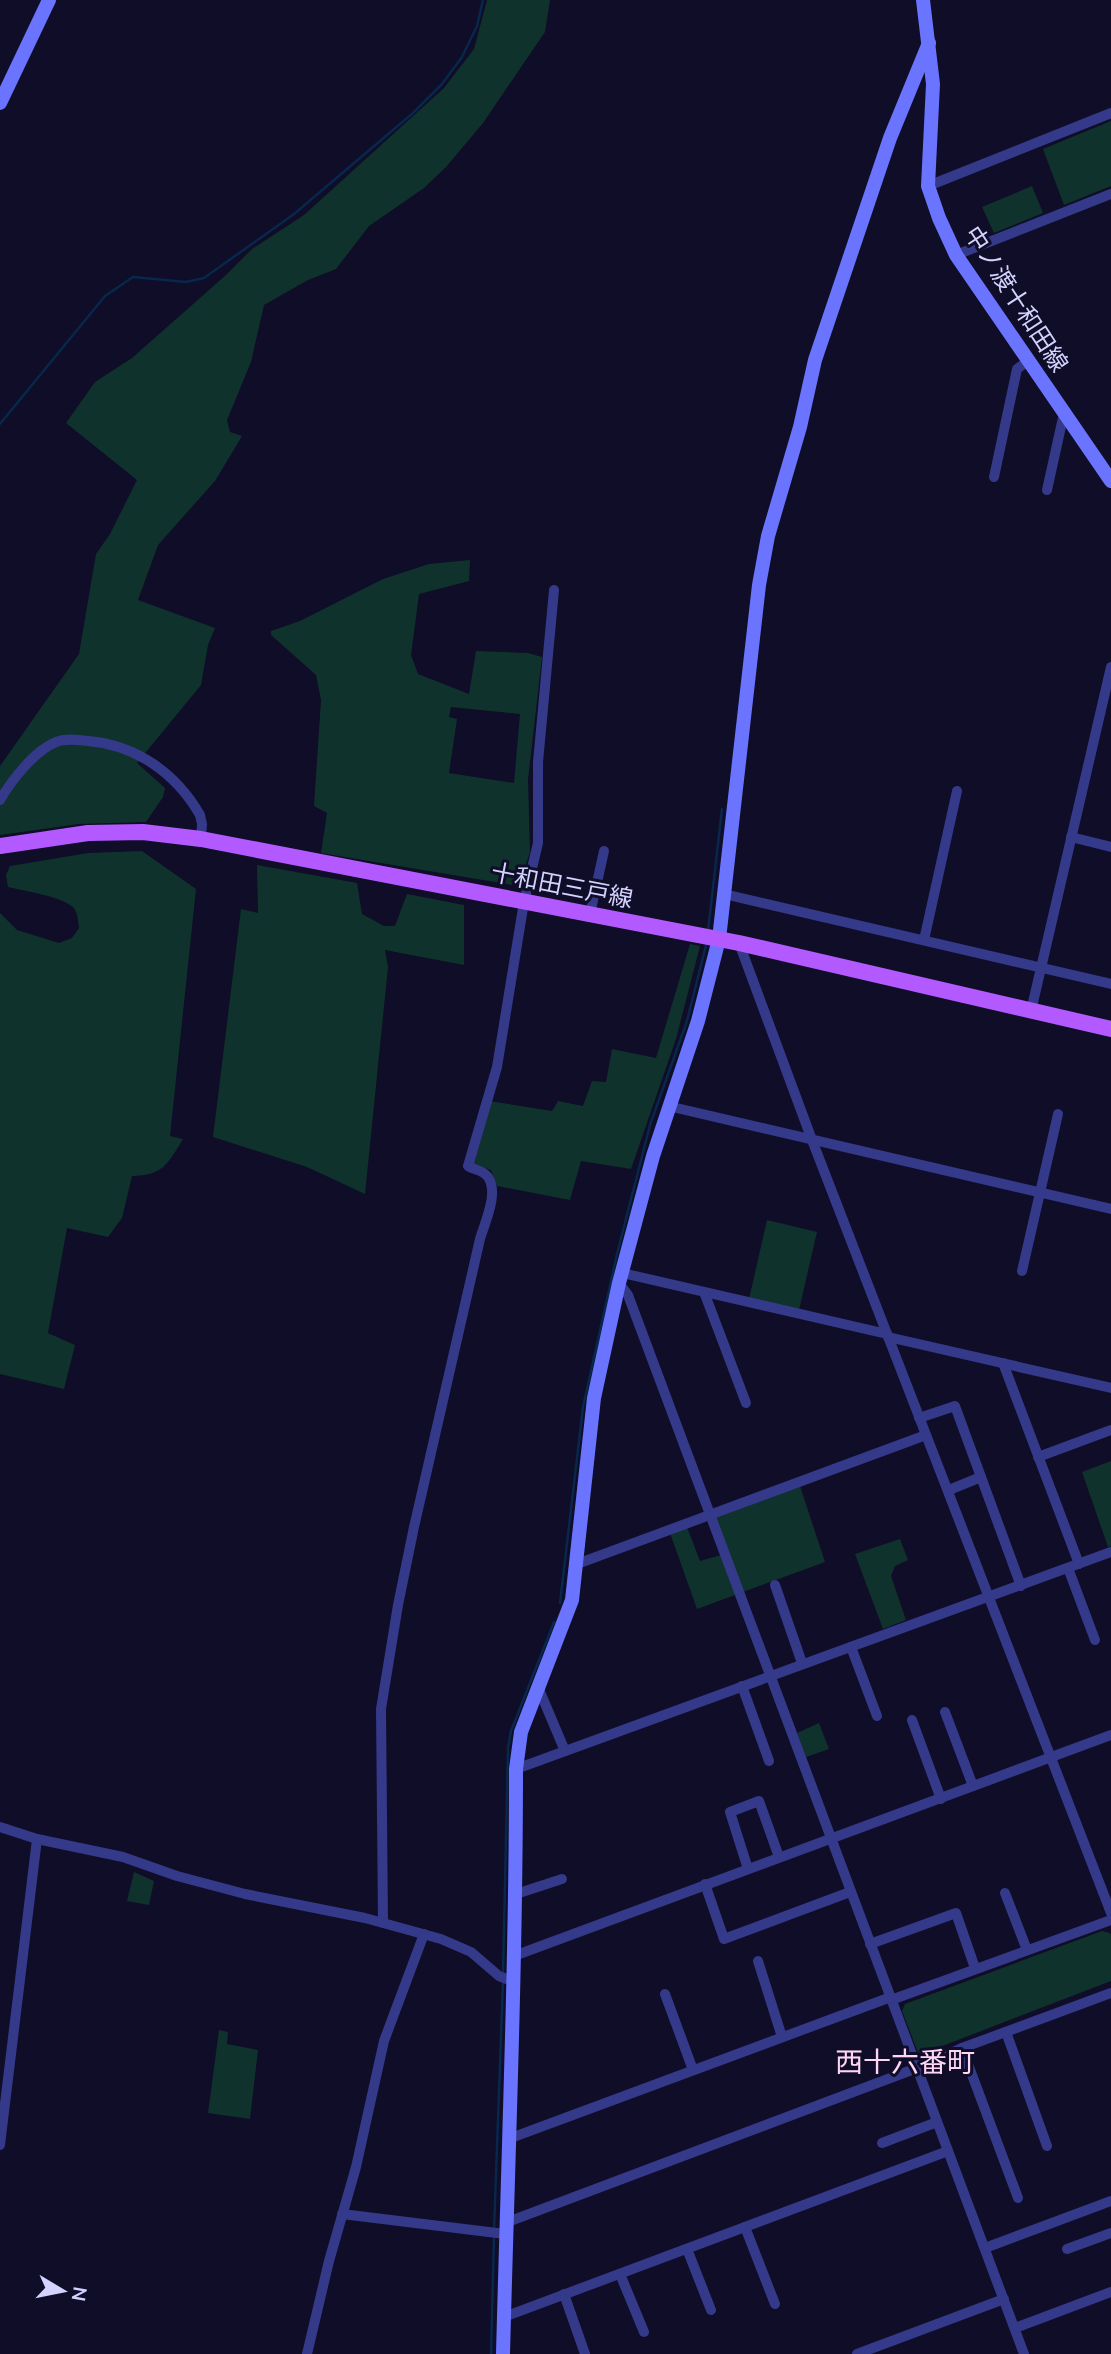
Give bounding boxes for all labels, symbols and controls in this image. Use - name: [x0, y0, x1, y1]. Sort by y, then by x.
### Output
- street label: 中ノ渡十和田線: [959, 220, 1075, 377]
- street label: 十和田三戸線: [489, 857, 636, 913]
- district label: 西十六番町: [835, 2044, 975, 2079]
- north arrow: [28, 2256, 98, 2326]
- text: N: [67, 2285, 93, 2303]

